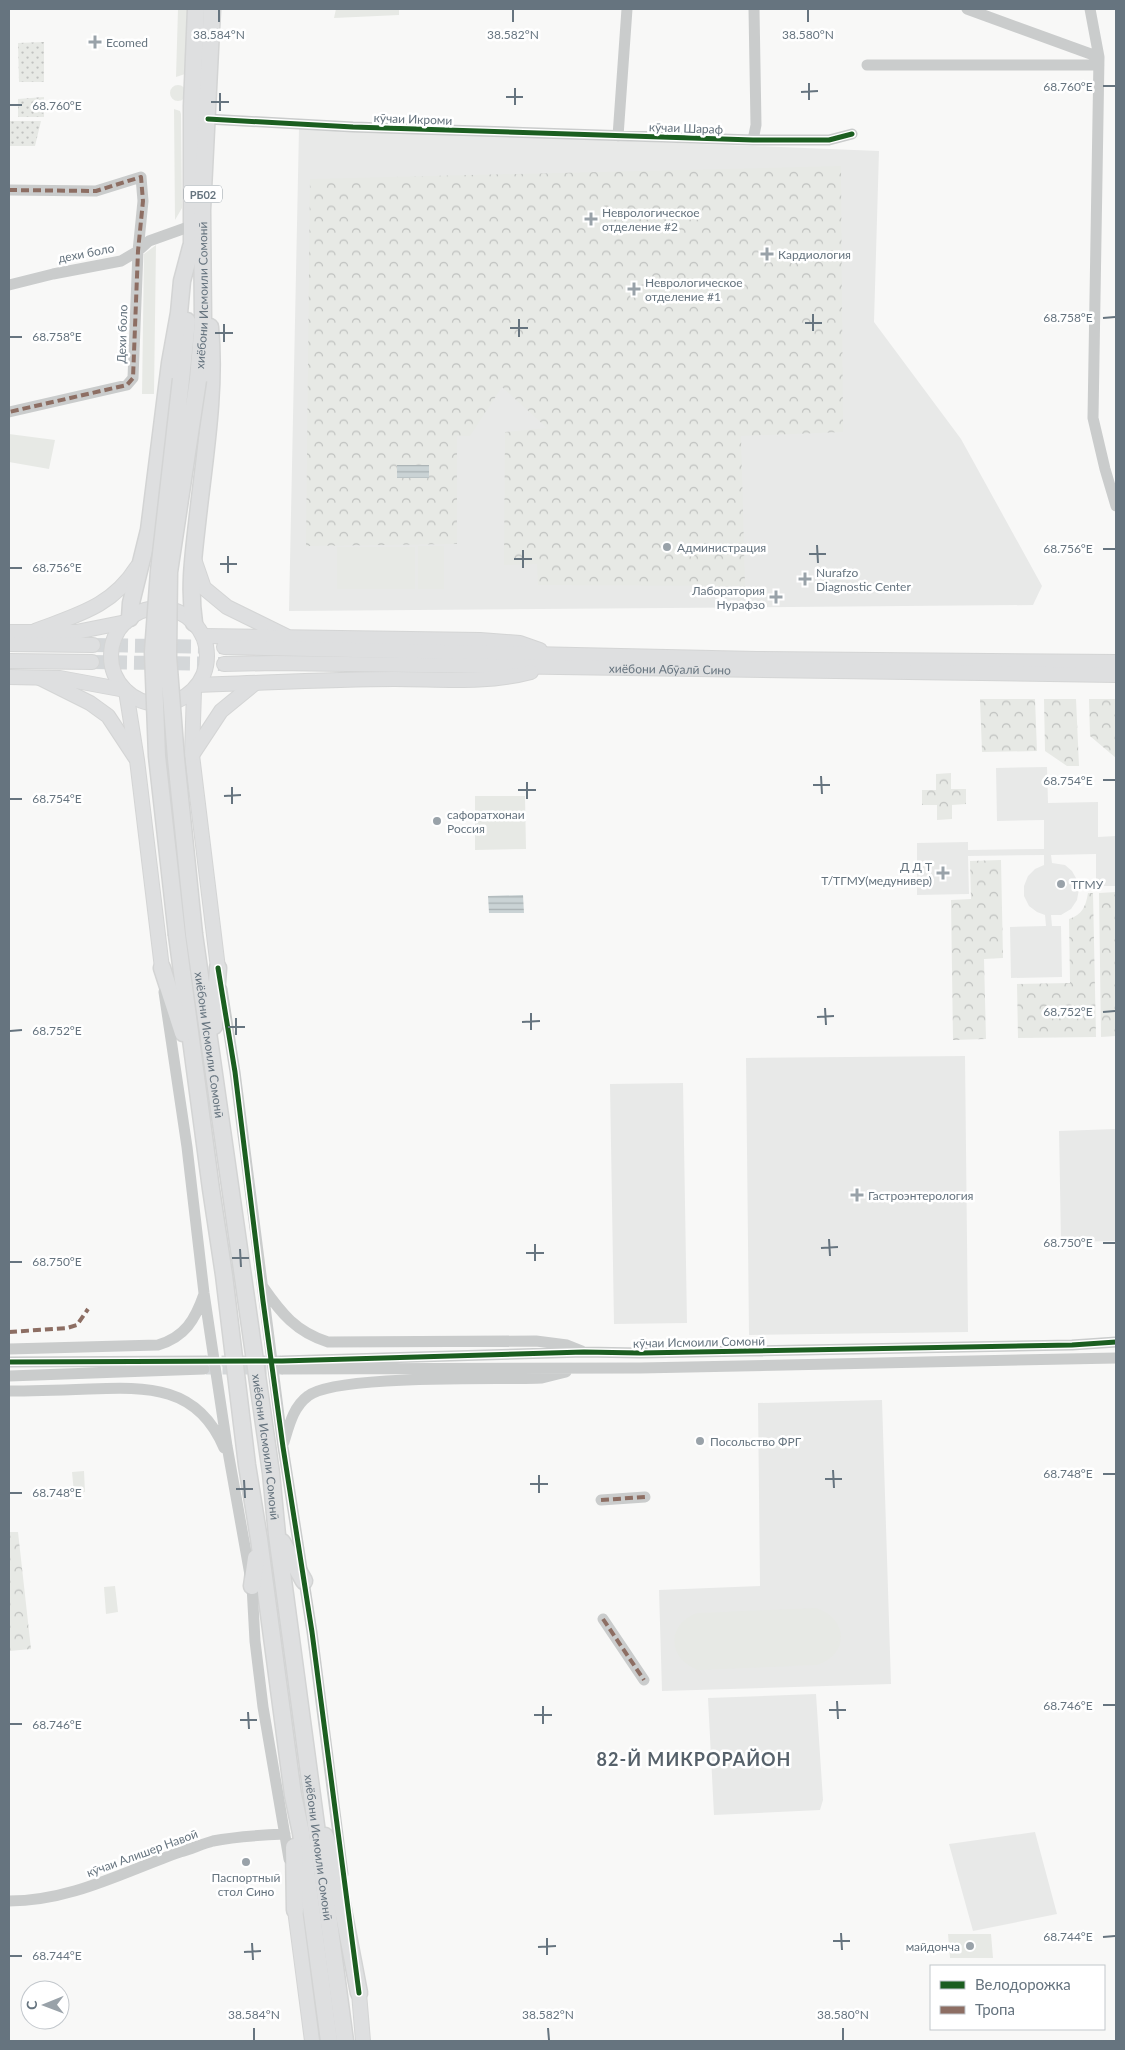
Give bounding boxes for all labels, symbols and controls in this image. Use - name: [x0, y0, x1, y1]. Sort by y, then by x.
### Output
- text: 38.584°N: [193, 27, 245, 42]
- text: 38.582°N: [487, 27, 539, 42]
- text: 38.580°N: [782, 27, 834, 42]
- marker: Ecomed: [88, 35, 102, 49]
- place label: Ecomed: [106, 35, 148, 50]
- text: 68.760°E: [1043, 79, 1093, 94]
- text: 68.760°E: [32, 98, 82, 113]
- street label: кӯчаи Икроми: [373, 110, 453, 128]
- street label: кӯчаи Шараф: [649, 119, 723, 137]
- road number: РБ02: [184, 185, 222, 202]
- place label: Неврологическое отделение #2: [602, 205, 700, 234]
- marker: Неврологическое отделение #2: [584, 212, 598, 226]
- street label: хиёбони Исмоили Сомонӣ: [191, 221, 211, 369]
- street label: дехи боло: [57, 240, 116, 266]
- marker: Кардиология: [760, 247, 774, 261]
- place label: Кардиология: [778, 247, 851, 262]
- place label: Неврологическое отделение #1: [645, 275, 743, 304]
- marker: Неврологическое отделение #1: [627, 282, 641, 296]
- street label: Дехи боло: [113, 304, 131, 364]
- text: 68.758°E: [1043, 310, 1093, 325]
- text: 68.758°E: [32, 329, 82, 344]
- place label: Администрация: [677, 540, 766, 555]
- marker: Администрация: [661, 541, 673, 553]
- text: 68.756°E: [1043, 541, 1093, 556]
- text: 68.756°E: [32, 560, 82, 575]
- place label: Nurafzo Diagnostic Center: [816, 565, 911, 594]
- marker: Nurafzo Diagnostic Center: [798, 572, 812, 586]
- place label: Лаборатория Нурафзо: [691, 583, 765, 612]
- marker: Лаборатория Нурафзо: [769, 590, 783, 604]
- street label: хиёбони Абӯалӣ Сино: [609, 660, 731, 677]
- text: 68.754°E: [1043, 773, 1093, 788]
- text: 68.754°E: [32, 791, 82, 806]
- place label: сафоратхонаи Россия: [447, 807, 525, 836]
- marker: сафоратхонаи Россия: [431, 815, 443, 827]
- place label: Д Д Т Т/ТГМУ(медунивер): [821, 859, 932, 888]
- marker: Д Д Т Т/ТГМУ(медунивер): [936, 866, 950, 880]
- place label: ТГМУ: [1071, 877, 1104, 892]
- marker: ТГМУ: [1055, 878, 1067, 890]
- street label: хиёбони Исмоили Сомонӣ: [192, 971, 228, 1119]
- text: 68.752°E: [1043, 1004, 1093, 1019]
- text: 68.752°E: [32, 1023, 82, 1038]
- marker: Гастроэнтерология: [850, 1188, 864, 1202]
- place label: Гастроэнтерология: [868, 1188, 974, 1203]
- text: 68.750°E: [1043, 1235, 1093, 1250]
- text: 68.750°E: [32, 1254, 82, 1269]
- street label: кӯчаи Исмоили Сомонӣ: [633, 1333, 765, 1351]
- street label: хиёбони Исмоили Сомонӣ: [249, 1373, 283, 1521]
- place label: Посольство ФРГ: [710, 1434, 802, 1449]
- marker: Посольство ФРГ: [694, 1435, 706, 1447]
- text: 68.748°E: [1043, 1466, 1093, 1481]
- text: 68.748°E: [32, 1485, 82, 1500]
- text: 68.746°E: [1043, 1698, 1093, 1713]
- text: 68.746°E: [32, 1717, 82, 1732]
- district label: 82-Й МИКРОРАЙОН: [597, 1748, 791, 1770]
- street label: хиёбони Исмоили Сомонӣ: [302, 1773, 336, 1922]
- street label: кӯчаи Алишер Навоӣ: [84, 1826, 200, 1880]
- marker: Паспортный стол Сино: [240, 1856, 252, 1868]
- place label: Паспортный стол Сино: [212, 1870, 281, 1899]
- text: 68.744°E: [1043, 1929, 1093, 1944]
- place label: майдонча: [906, 1939, 960, 1954]
- marker: майдонча: [964, 1940, 976, 1952]
- text: 68.744°E: [32, 1948, 82, 1963]
- legend: [930, 1965, 1105, 2030]
- text: Велодорожка: [975, 1975, 1071, 1993]
- north arrow: [20, 1980, 70, 2030]
- text: С: [23, 2000, 40, 2010]
- text: Тропа: [975, 2000, 1015, 2018]
- text: 38.584°N: [228, 2007, 280, 2022]
- text: 38.582°N: [522, 2007, 574, 2022]
- text: 38.580°N: [817, 2007, 869, 2022]

